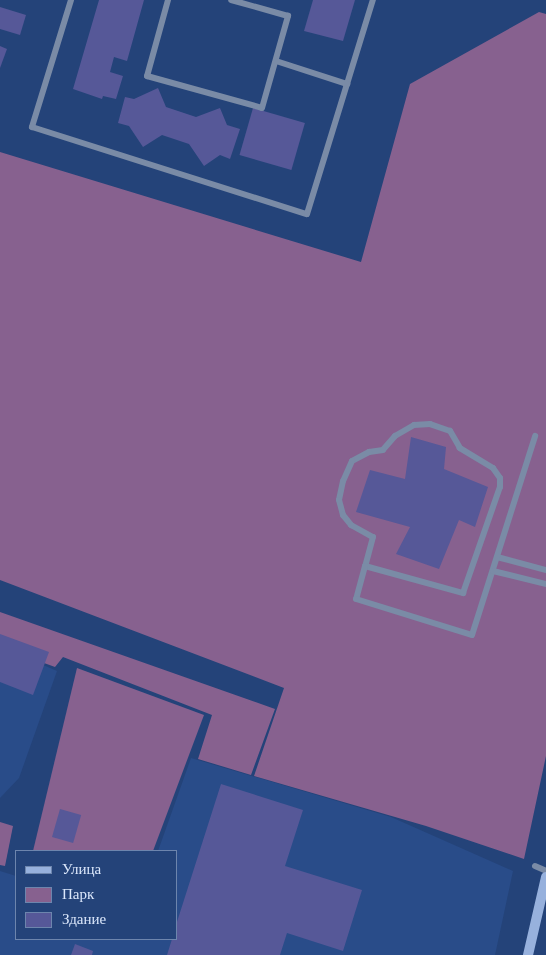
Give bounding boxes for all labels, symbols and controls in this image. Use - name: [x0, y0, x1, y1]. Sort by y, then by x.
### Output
- legend: [15, 850, 178, 940]
- text: Улица: [62, 861, 101, 877]
- text: Парк: [62, 886, 94, 902]
- text: Здание: [62, 911, 106, 927]

